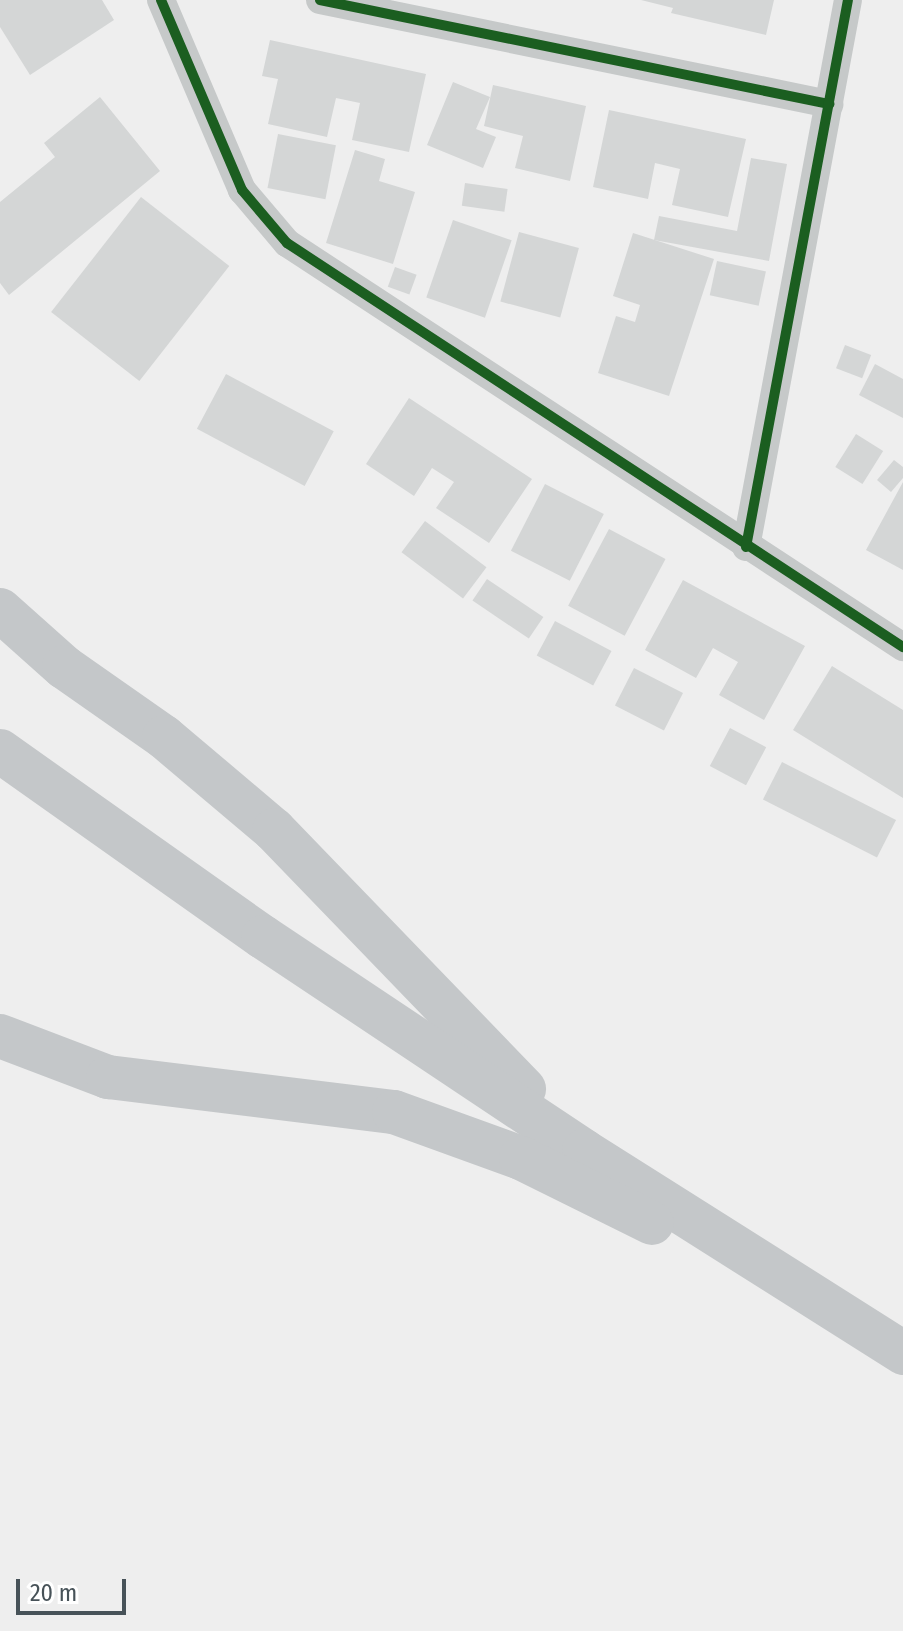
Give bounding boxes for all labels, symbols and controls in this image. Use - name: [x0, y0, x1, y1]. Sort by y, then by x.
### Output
- scale bar: [20, 1563, 130, 1613]
- text: 20 m: [30, 1579, 77, 1607]

